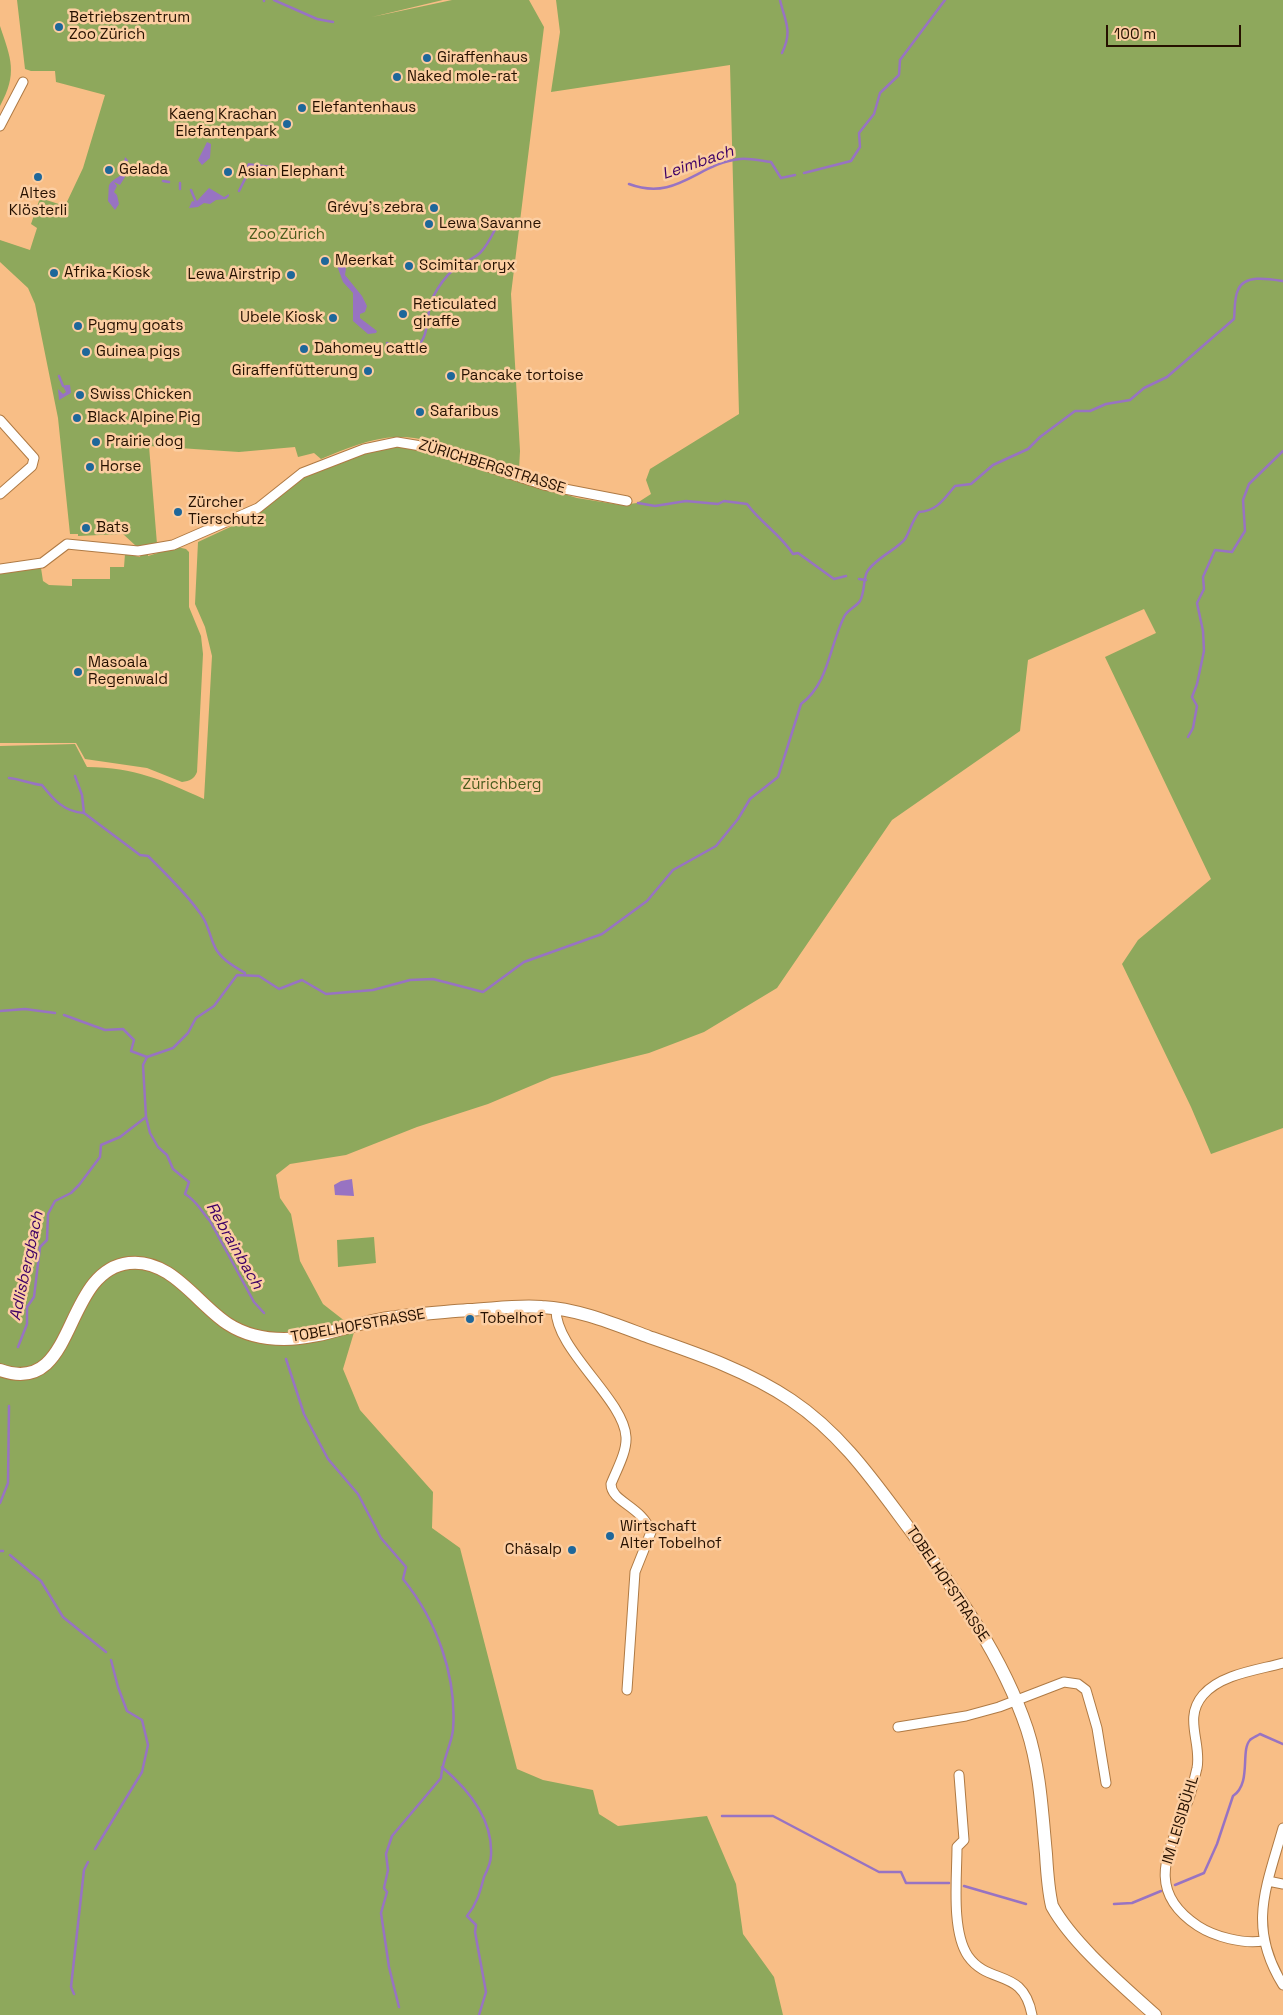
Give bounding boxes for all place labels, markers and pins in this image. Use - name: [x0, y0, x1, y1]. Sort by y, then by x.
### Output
- place label: Betriebszentrum Zoo Zürich: [69, 9, 190, 44]
- marker: Betriebszentrum Zoo Zürich: [53, 21, 65, 33]
- place label: Giraffenhaus: [437, 49, 528, 67]
- marker: Giraffenhaus: [421, 52, 433, 64]
- place label: Naked mole-rat: [407, 68, 518, 86]
- marker: Naked mole-rat: [391, 71, 403, 83]
- place label: Elefantenhaus: [312, 99, 416, 117]
- marker: Elefantenhaus: [296, 102, 308, 114]
- place label: Kaeng Krachan Elefantenpark: [169, 106, 277, 141]
- marker: Kaeng Krachan Elefantenpark: [281, 118, 293, 130]
- place label: Gelada: [119, 161, 168, 179]
- place label: Asian Elephant: [238, 163, 345, 181]
- marker: Gelada: [103, 164, 115, 176]
- marker: Asian Elephant: [222, 166, 234, 178]
- marker: Altes Klösterli: [32, 171, 44, 183]
- place label: Altes Klösterli: [9, 185, 67, 220]
- place label: Grévy's zebra: [327, 199, 424, 217]
- marker: Grévy's zebra: [428, 202, 440, 214]
- place label: Lewa Savanne: [439, 215, 541, 233]
- marker: Lewa Savanne: [423, 218, 435, 230]
- place label: Meerkat: [335, 252, 394, 270]
- marker: Meerkat: [319, 255, 331, 267]
- place label: Scimitar oryx: [419, 257, 515, 275]
- marker: Scimitar oryx: [403, 260, 415, 272]
- place label: Afrika-Kiosk: [64, 264, 150, 282]
- place label: Lewa Airstrip: [188, 266, 281, 284]
- marker: Afrika-Kiosk: [48, 267, 60, 279]
- marker: Lewa Airstrip: [285, 269, 297, 281]
- place label: Reticulated giraffe: [413, 296, 497, 331]
- marker: Reticulated giraffe: [397, 308, 409, 320]
- place label: Ubele Kiosk: [240, 309, 323, 327]
- marker: Ubele Kiosk: [327, 312, 339, 324]
- place label: Pygmy goats: [88, 317, 183, 335]
- marker: Pygmy goats: [72, 320, 84, 332]
- place label: Dahomey cattle: [314, 340, 428, 358]
- place label: Guinea pigs: [96, 343, 180, 361]
- marker: Dahomey cattle: [298, 343, 310, 355]
- marker: Guinea pigs: [80, 346, 92, 358]
- place label: Giraffenfütterung: [232, 362, 358, 380]
- marker: Giraffenfütterung: [362, 365, 374, 377]
- place label: Pancake tortoise: [461, 367, 584, 385]
- marker: Pancake tortoise: [445, 370, 457, 382]
- place label: Swiss Chicken: [90, 386, 192, 404]
- marker: Swiss Chicken: [74, 389, 86, 401]
- place label: Safaribus: [430, 403, 499, 421]
- marker: Safaribus: [414, 406, 426, 418]
- place label: Black Alpine Pig: [87, 409, 201, 427]
- marker: Black Alpine Pig: [71, 412, 83, 424]
- place label: Prairie dog: [106, 433, 183, 451]
- marker: Prairie dog: [90, 436, 102, 448]
- place label: Horse: [100, 458, 141, 476]
- marker: Horse: [84, 461, 96, 473]
- place label: Zürcher Tierschutz: [188, 494, 265, 529]
- marker: Zürcher Tierschutz: [172, 506, 184, 518]
- place label: Bats: [96, 519, 129, 537]
- marker: Bats: [80, 522, 92, 534]
- place label: Masoala Regenwald: [88, 654, 168, 689]
- marker: Masoala Regenwald: [72, 666, 84, 678]
- place label: Tobelhof: [480, 1310, 544, 1328]
- marker: Tobelhof: [464, 1313, 476, 1325]
- place label: Wirtschaft Alter Tobelhof: [620, 1518, 722, 1553]
- marker: Wirtschaft Alter Tobelhof: [604, 1530, 616, 1542]
- place label: Chäsalp: [505, 1541, 562, 1559]
- marker: Chäsalp: [566, 1544, 578, 1556]

